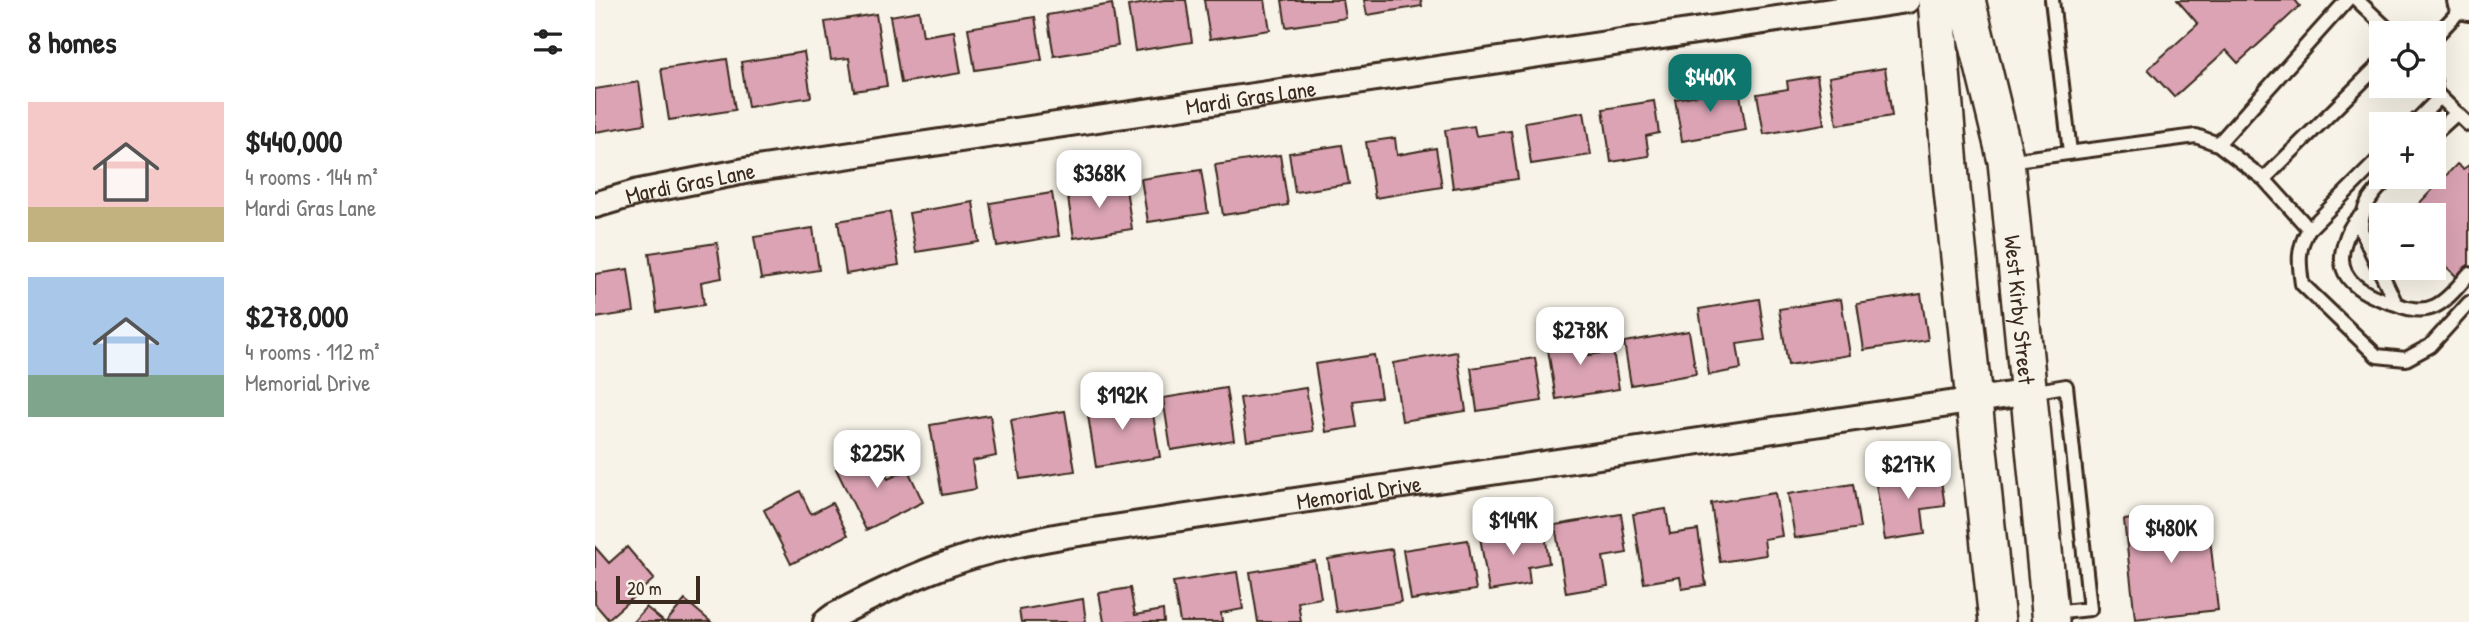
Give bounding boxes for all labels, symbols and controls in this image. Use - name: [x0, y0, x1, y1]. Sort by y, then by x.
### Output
- map controls: [2369, 21, 2446, 280]
- button: locate: [2369, 21, 2446, 98]
- text: 8 homes: [28, 22, 116, 62]
- icon: filters: [529, 23, 567, 61]
- pin: $440K: [1661, 54, 1759, 114]
- text: $440K: [1684, 61, 1736, 92]
- street label: Mardi Gras Lane: [1183, 72, 1318, 121]
- button: +: [2369, 112, 2446, 189]
- text: $440,000: [245, 121, 343, 161]
- icon: home: [84, 130, 168, 214]
- pin: $368K: [1050, 150, 1148, 210]
- street label: Mardi Gras Lane: [622, 154, 757, 211]
- text: $368K: [1072, 157, 1126, 188]
- text: 4 rooms · 144 m²: [245, 161, 378, 192]
- text: Mardi Gras Lane: [245, 192, 376, 223]
- button: −: [2369, 203, 2446, 280]
- street label: West Kirby Street: [1998, 234, 2043, 387]
- text: $278,000: [245, 296, 348, 336]
- icon: home: [84, 305, 168, 389]
- pin: $278K: [1531, 308, 1629, 367]
- text: $278K: [1552, 314, 1608, 345]
- text: 4 rooms · 112 m²: [245, 336, 380, 367]
- text: Memorial Drive: [245, 367, 370, 398]
- pin: $192K: [1073, 372, 1171, 432]
- text: $192K: [1096, 379, 1148, 410]
- pin: $225K: [828, 430, 926, 490]
- text: $225K: [850, 437, 904, 468]
- pin: $217K: [1859, 442, 1957, 501]
- text: $217K: [1881, 448, 1935, 479]
- street label: Memorial Drive: [1294, 467, 1423, 516]
- pin: $149K: [1464, 498, 1562, 557]
- text: $149K: [1488, 504, 1538, 535]
- pin: $480K: [2122, 505, 2220, 565]
- text: $480K: [2145, 512, 2197, 543]
- scale bar: [616, 573, 700, 605]
- text: 20 m: [627, 575, 662, 601]

